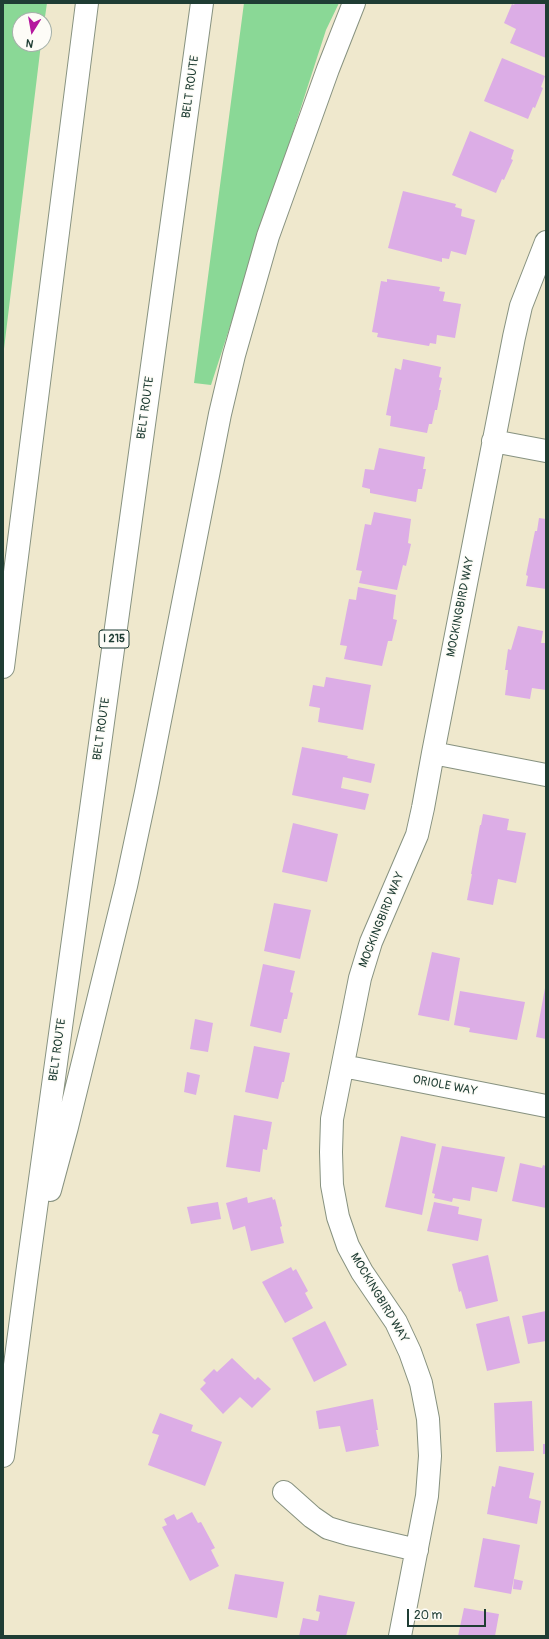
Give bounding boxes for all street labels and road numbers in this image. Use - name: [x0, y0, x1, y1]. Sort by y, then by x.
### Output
- street label: BELT ROUTE: [179, 55, 203, 119]
- street label: BELT ROUTE: [134, 376, 158, 440]
- street label: MOCKINGBIRD WAY: [444, 556, 478, 658]
- road number: I 215: [99, 630, 129, 648]
- street label: BELT ROUTE: [90, 697, 114, 761]
- street label: MOCKINGBIRD WAY: [356, 870, 408, 970]
- street label: BELT ROUTE: [46, 1018, 70, 1082]
- street label: ORIOLE WAY: [411, 1073, 479, 1099]
- street label: MOCKINGBIRD WAY: [347, 1251, 411, 1345]

